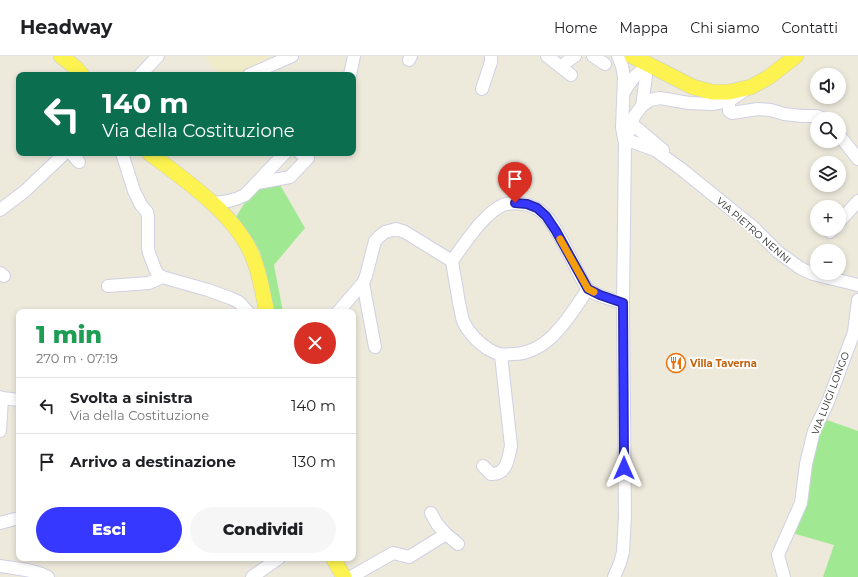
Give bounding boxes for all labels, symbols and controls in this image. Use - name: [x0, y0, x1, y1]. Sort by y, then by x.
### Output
- text: Headway: [20, 16, 112, 39]
- text: Home: [554, 19, 597, 37]
- text: Mappa: [619, 19, 668, 37]
- text: Chi siamo: [690, 19, 760, 37]
- text: Contatti: [782, 19, 838, 37]
- map controls: [810, 68, 846, 280]
- button: sound: [810, 68, 846, 104]
- text: 140 m: [102, 86, 189, 120]
- icon: left: [36, 88, 88, 140]
- button: search: [810, 112, 846, 148]
- text: Via della Costituzione: [102, 120, 295, 142]
- button: layers: [810, 156, 846, 192]
- pin: [498, 162, 532, 203]
- icon: arrive: [504, 168, 526, 190]
- street label: VIA PIETRO NENNI: [714, 194, 794, 266]
- button: +: [810, 200, 846, 236]
- button: −: [810, 244, 846, 280]
- text: 1 min: [36, 320, 102, 349]
- button: close: [294, 322, 336, 364]
- text: 270 m · 07:19: [36, 350, 118, 366]
- street label: VIA LUIGI LONGO: [809, 350, 852, 437]
- restaurant icon: Villa Taverna: [665, 352, 687, 374]
- place label: Villa Taverna: [689, 357, 757, 370]
- text: Svolta a sinistra: [70, 388, 193, 407]
- icon: left: [36, 395, 58, 417]
- text: 140 m: [291, 396, 336, 415]
- text: Via della Costituzione: [70, 407, 209, 423]
- position arrow: [603, 447, 645, 489]
- icon: arrive: [36, 451, 58, 473]
- text: Arrivo a destinazione: [70, 452, 236, 471]
- text: 130 m: [292, 452, 336, 471]
- button: Esci: [36, 507, 182, 553]
- button: Condividi: [190, 507, 336, 553]

